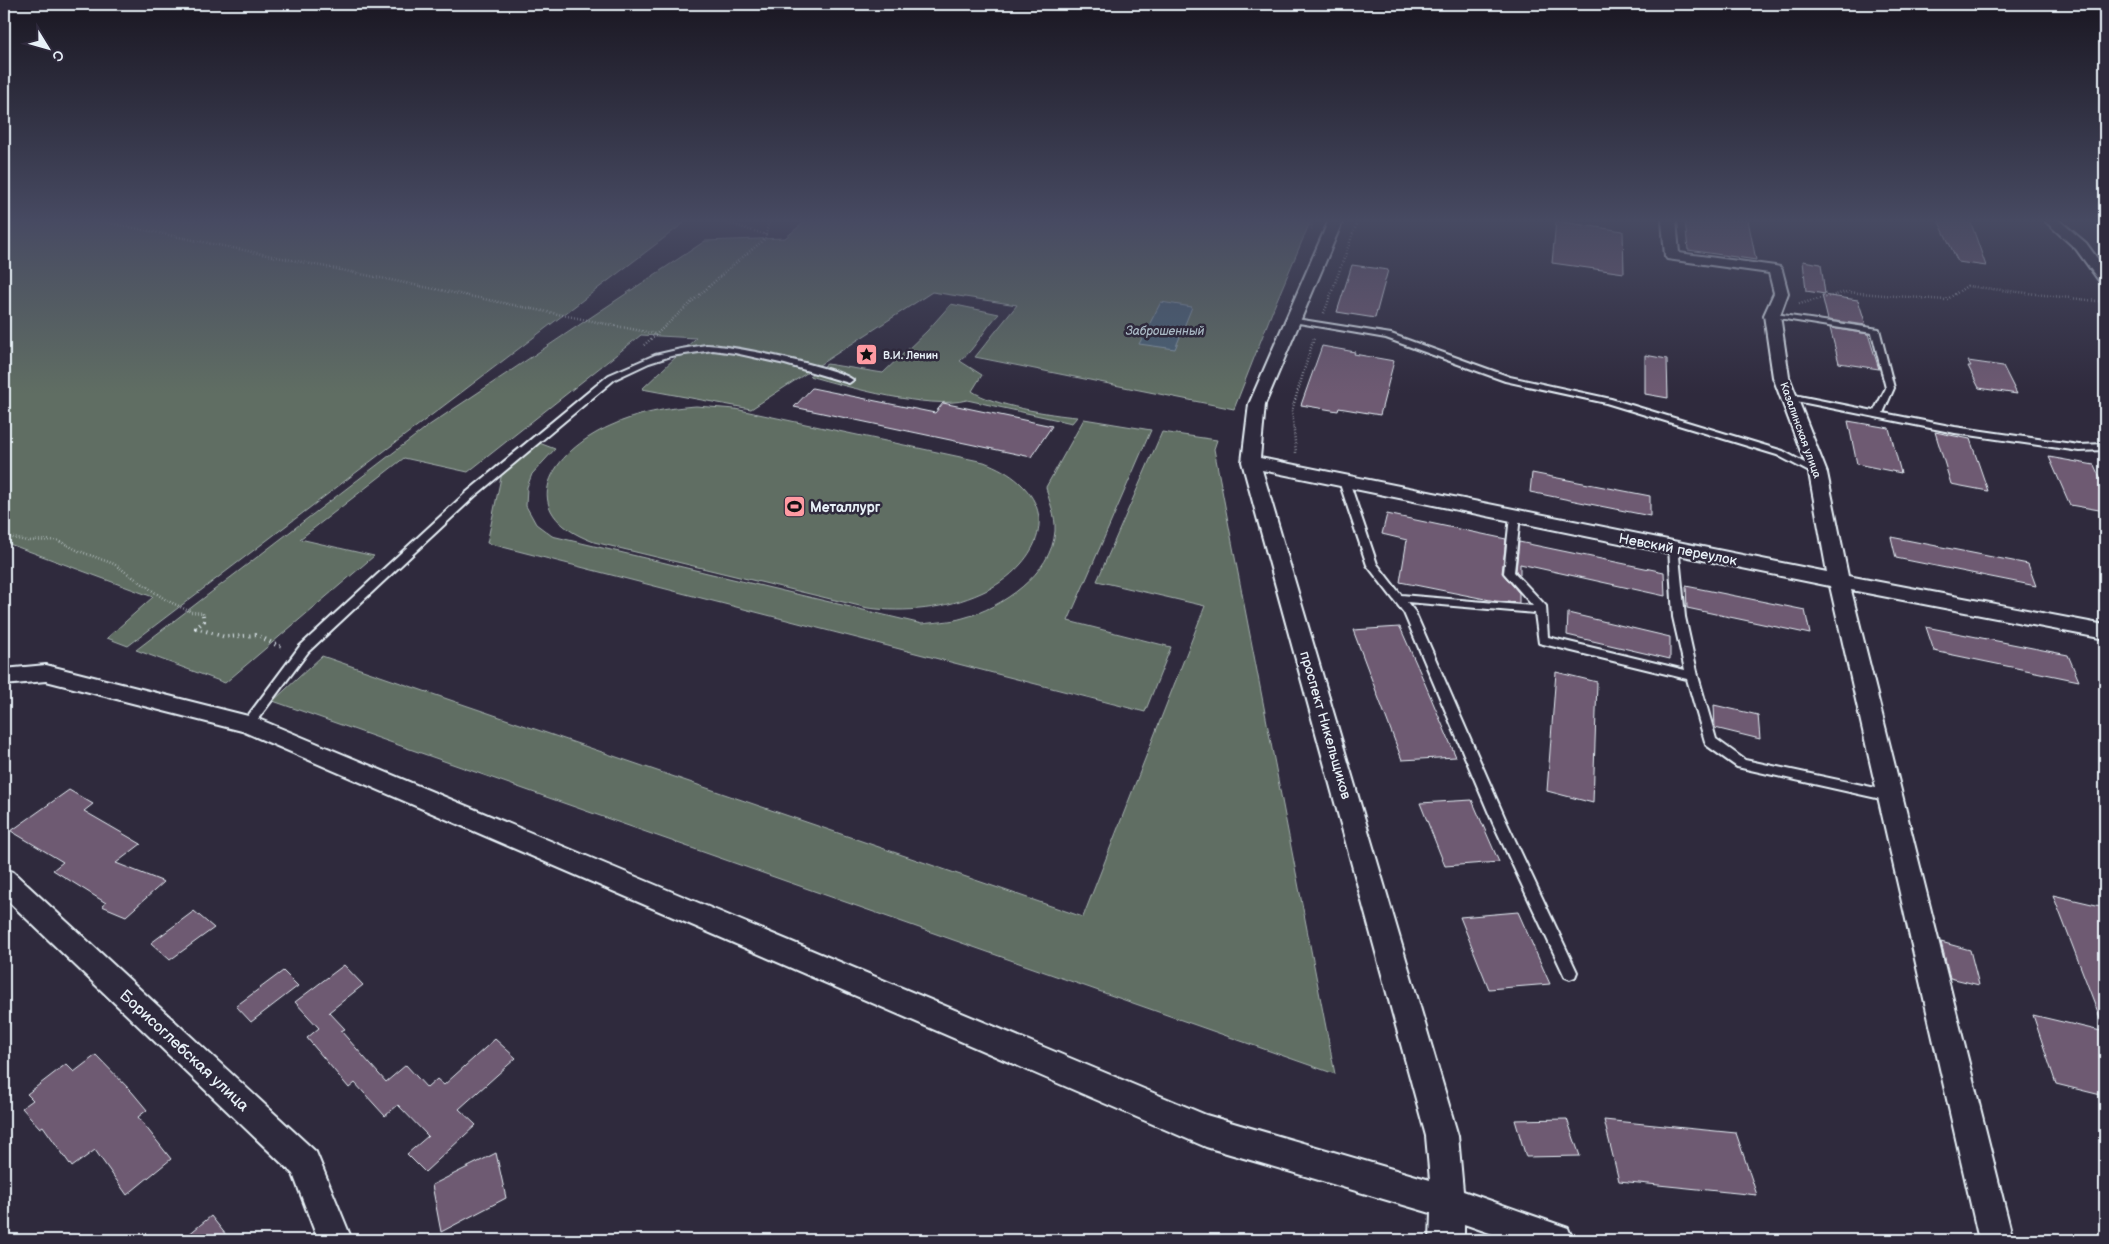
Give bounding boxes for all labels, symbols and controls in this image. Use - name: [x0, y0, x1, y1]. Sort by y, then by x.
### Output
- north arrow: [22, 22, 72, 72]
- text: С: [48, 47, 68, 65]
- water label: Заброшенный: [1126, 324, 1205, 339]
- place icon: В.И. Ленин: [855, 343, 879, 367]
- place label: В.И. Ленин: [883, 349, 938, 362]
- street label: Казалинская улица: [1777, 380, 1824, 480]
- sports icon: Металлург: [782, 495, 806, 519]
- place label: Металлург: [810, 499, 881, 516]
- street label: Невский переулок: [1617, 530, 1739, 569]
- street label: проспект Никельщиков: [1296, 649, 1355, 802]
- street label: Борисоглебская улица: [115, 986, 253, 1116]

